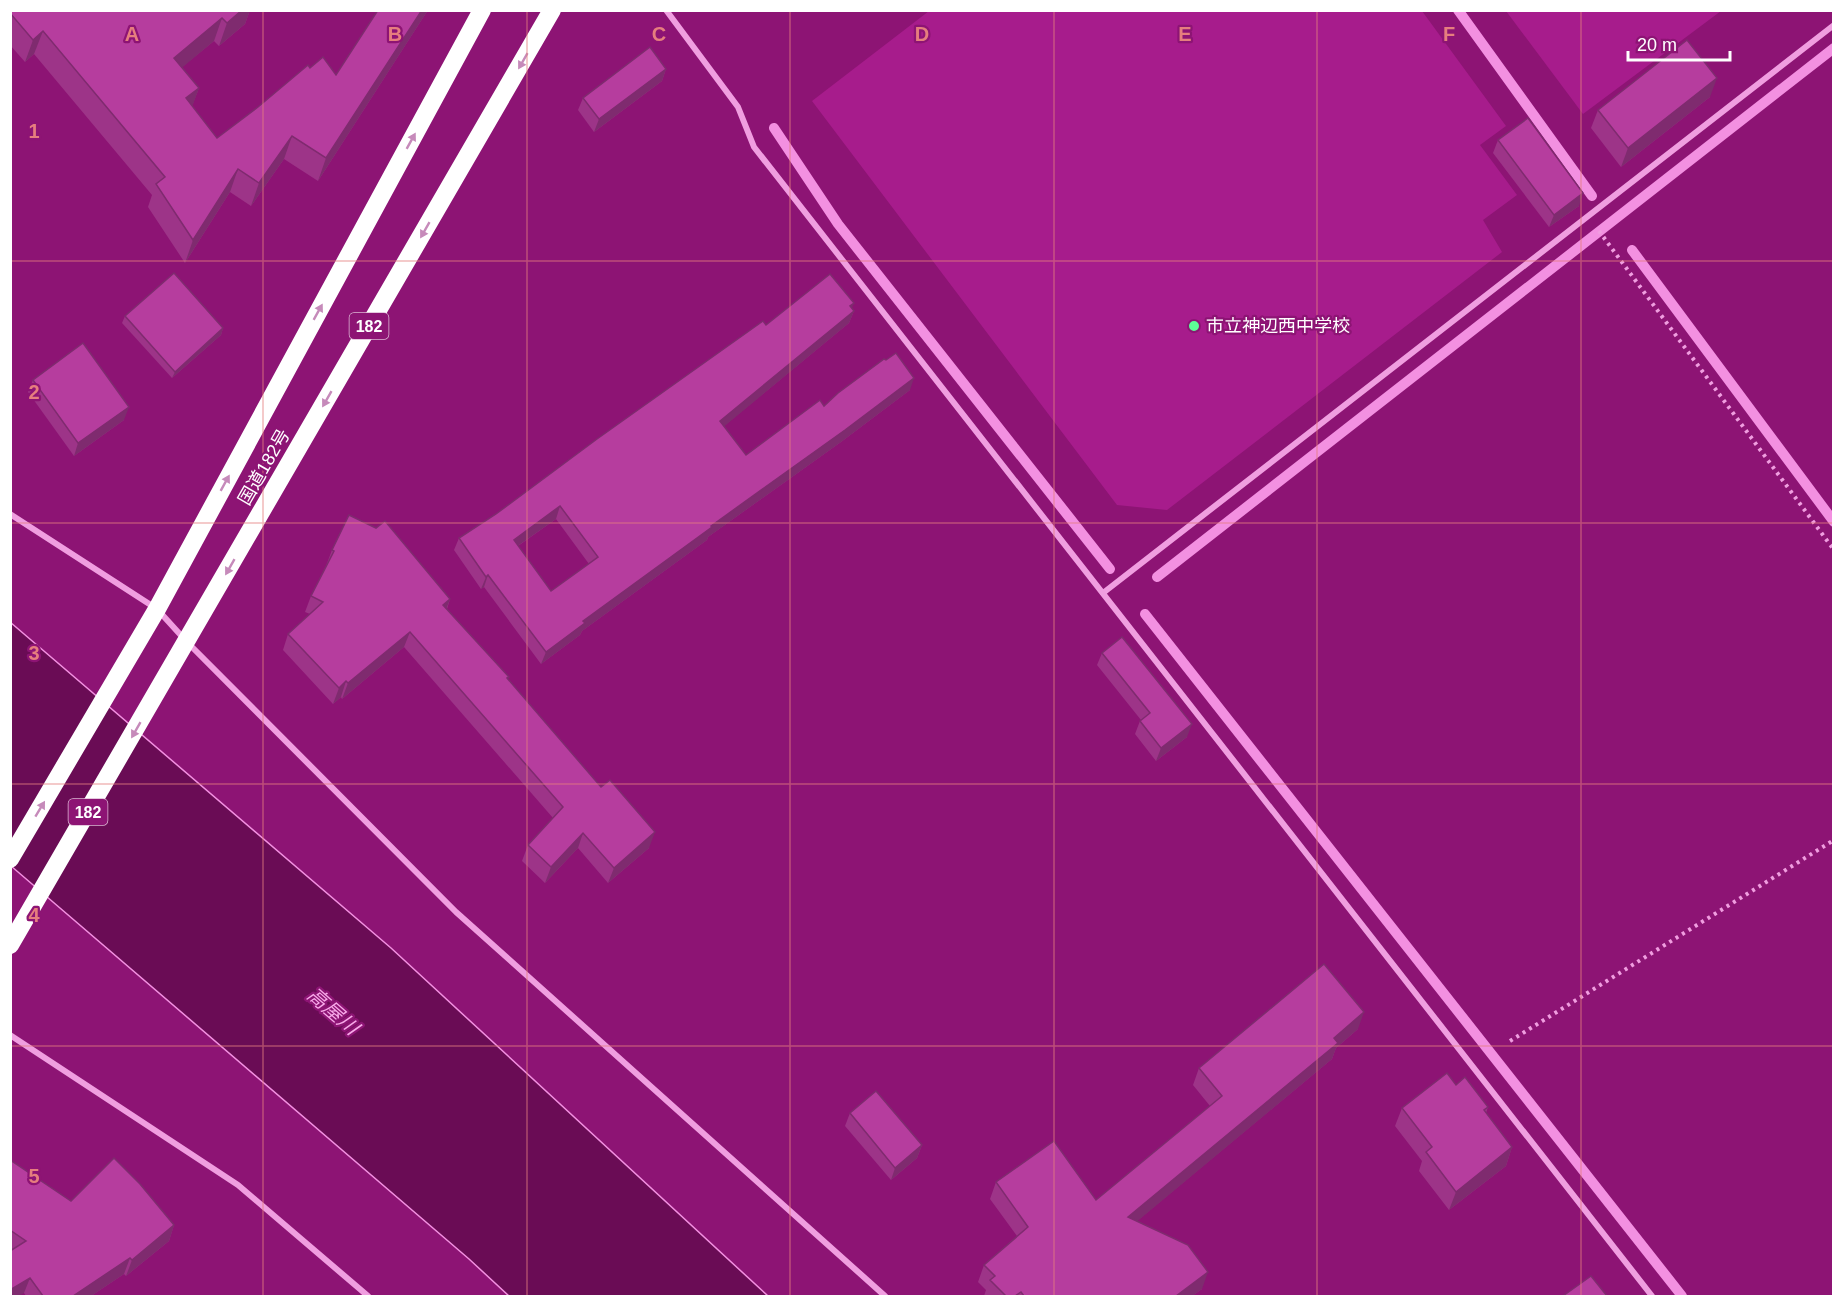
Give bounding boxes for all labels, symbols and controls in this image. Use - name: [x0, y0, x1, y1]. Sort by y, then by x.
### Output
- text: A: [125, 23, 139, 45]
- text: B: [388, 23, 402, 45]
- text: C: [652, 23, 666, 45]
- text: D: [915, 23, 929, 45]
- text: E: [1178, 23, 1192, 45]
- text: F: [1443, 23, 1455, 45]
- scale bar: [1628, 24, 1730, 62]
- text: 20 m: [1637, 35, 1677, 55]
- one-way arrow: [518, 53, 528, 70]
- text: 1: [28, 120, 40, 142]
- one-way arrow: [406, 132, 416, 149]
- one-way arrow: [420, 222, 430, 239]
- one-way arrow: [313, 303, 323, 320]
- road number: 182: [350, 313, 388, 339]
- place label: 市立神辺西中学校: [1206, 316, 1350, 336]
- marker: 市立神辺西中学校: [1187, 319, 1201, 333]
- text: 2: [28, 381, 40, 403]
- one-way arrow: [322, 391, 333, 407]
- street label: 国道182号: [234, 426, 294, 508]
- one-way arrow: [220, 475, 230, 492]
- one-way arrow: [225, 559, 235, 576]
- text: 3: [28, 642, 40, 664]
- one-way arrow: [130, 722, 141, 738]
- road number: 182: [68, 799, 107, 825]
- one-way arrow: [35, 801, 46, 817]
- text: 4: [28, 904, 40, 926]
- water label: 高屋川: [303, 983, 364, 1040]
- text: 5: [28, 1165, 40, 1187]

